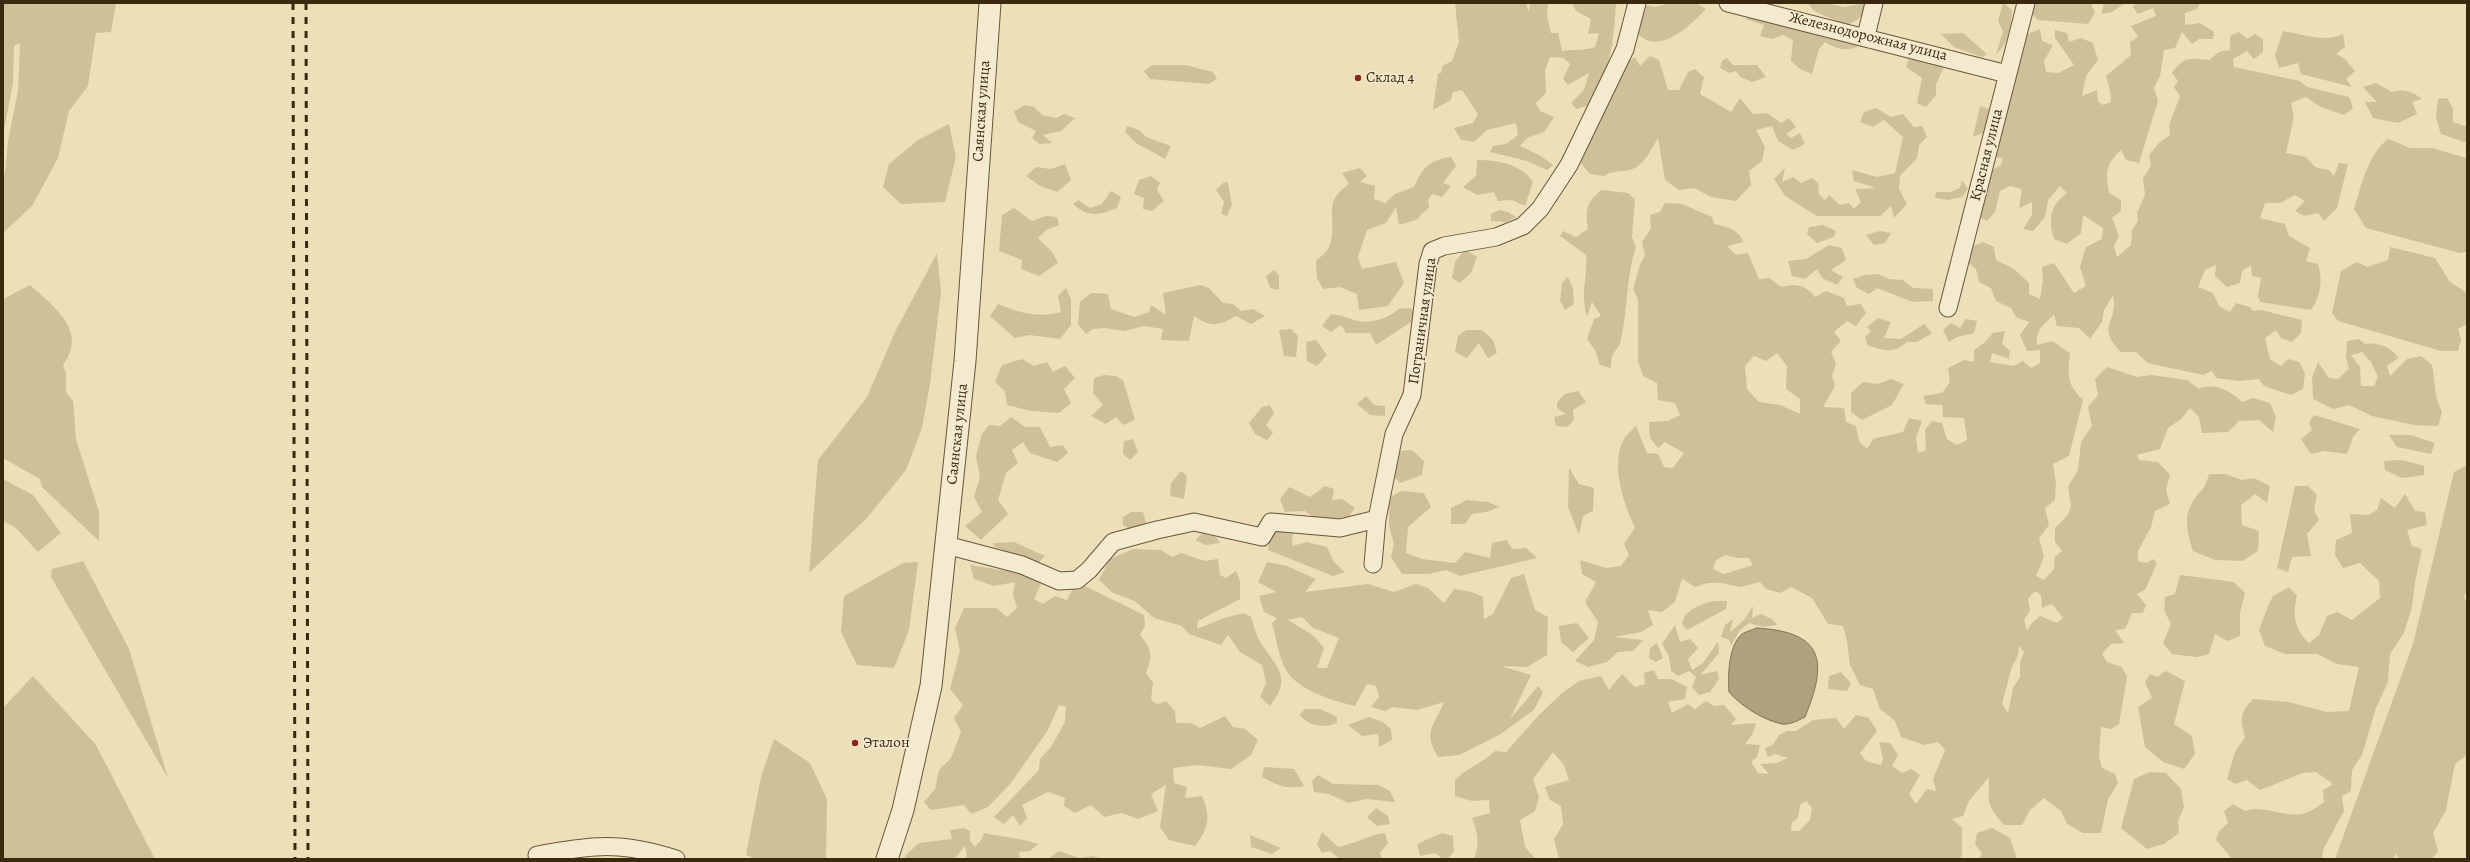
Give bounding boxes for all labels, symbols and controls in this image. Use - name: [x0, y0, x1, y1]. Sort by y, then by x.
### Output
- street label: Железнодорожная улица: [1787, 9, 1949, 65]
- street label: Саянская улица: [969, 60, 995, 162]
- place label: Склад 4: [1366, 69, 1414, 87]
- marker: Склад 4: [1353, 73, 1363, 83]
- street label: Красная улица: [1967, 107, 2007, 203]
- street label: Пограничная улица: [1405, 256, 1441, 386]
- street label: Саянская улица: [944, 382, 972, 486]
- place label: Эталон: [863, 734, 910, 752]
- marker: Эталон: [850, 738, 860, 748]

